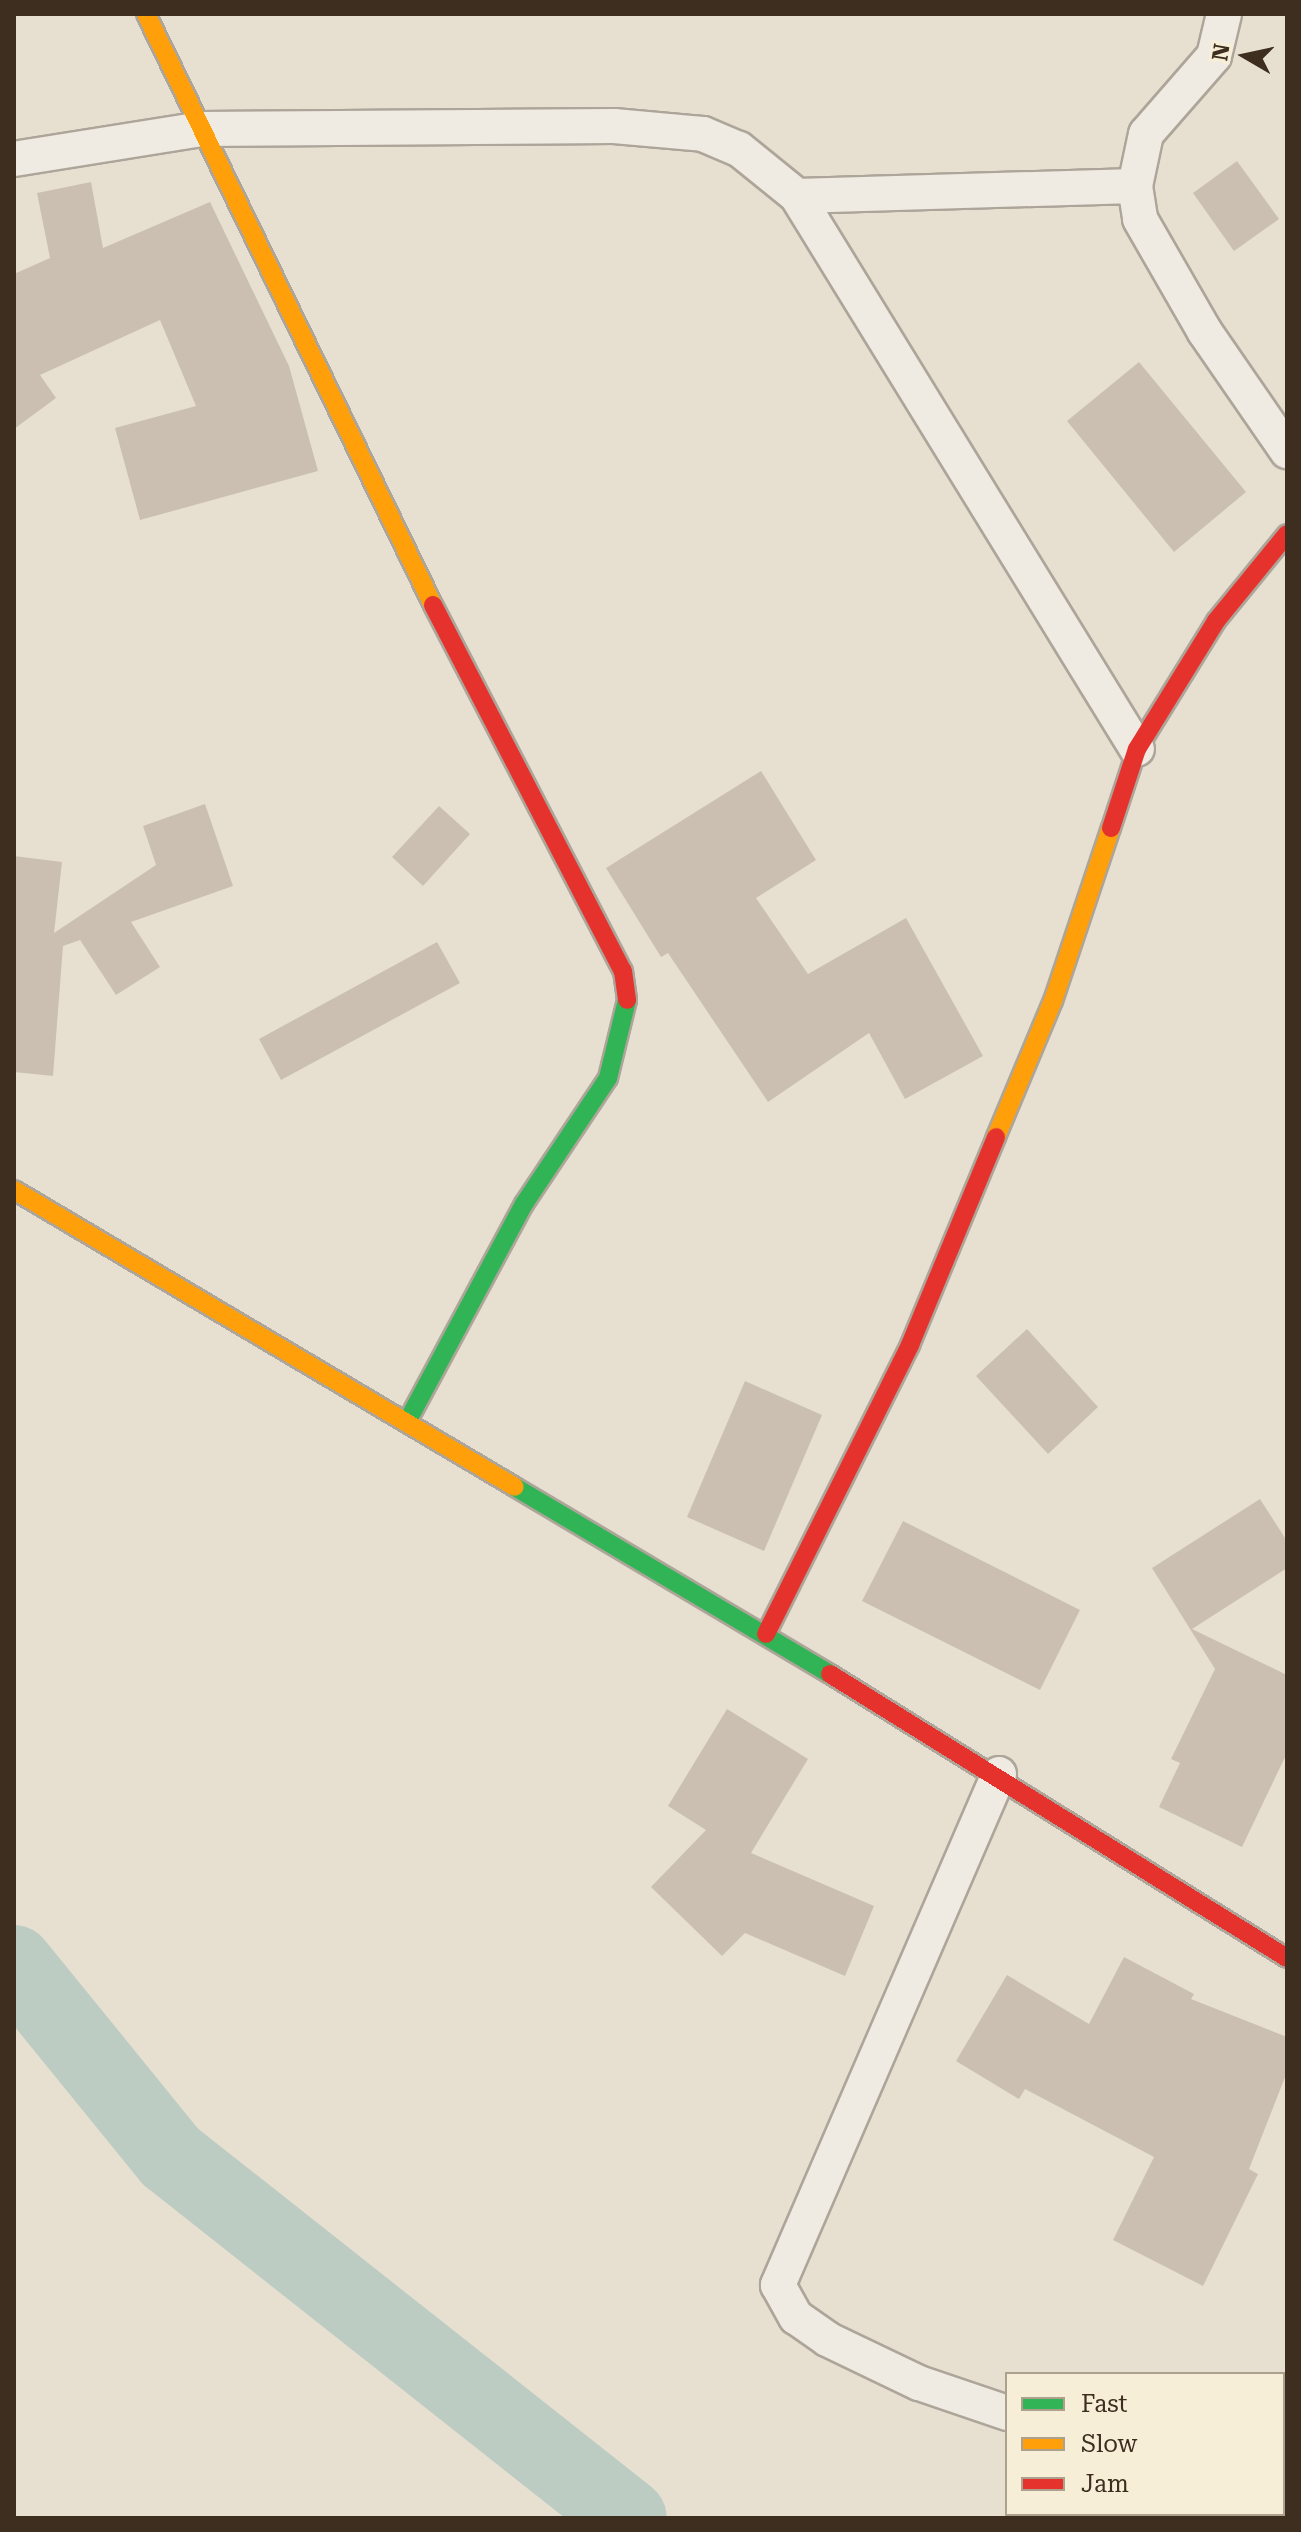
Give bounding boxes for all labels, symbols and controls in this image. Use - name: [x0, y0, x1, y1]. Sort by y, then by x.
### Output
- north arrow: [1205, 16, 1285, 96]
- text: N: [1207, 42, 1234, 63]
- legend: [1005, 2372, 1285, 2516]
- text: Fast: [1081, 2390, 1128, 2418]
- text: Slow: [1081, 2430, 1137, 2458]
- text: Jam: [1081, 2470, 1129, 2498]

